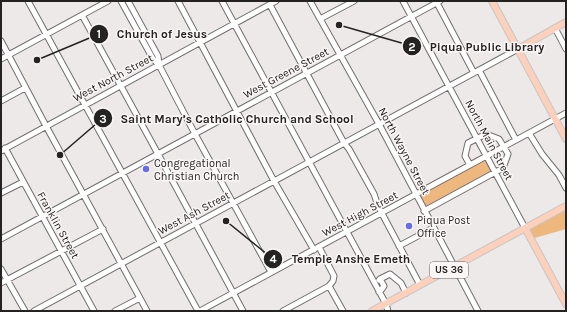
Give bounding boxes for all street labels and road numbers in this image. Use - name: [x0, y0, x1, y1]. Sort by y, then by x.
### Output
- street label: West Greene Street: [241, 45, 331, 101]
- street label: West North Street: [71, 51, 155, 105]
- street label: North Main Street: [462, 98, 516, 182]
- street label: North Wayne Street: [376, 105, 432, 197]
- street label: Franklin Street: [34, 189, 82, 261]
- street label: West Ash Street: [156, 189, 232, 237]
- street label: West High Street: [320, 189, 400, 239]
- road number: US 36: [430, 262, 468, 278]

